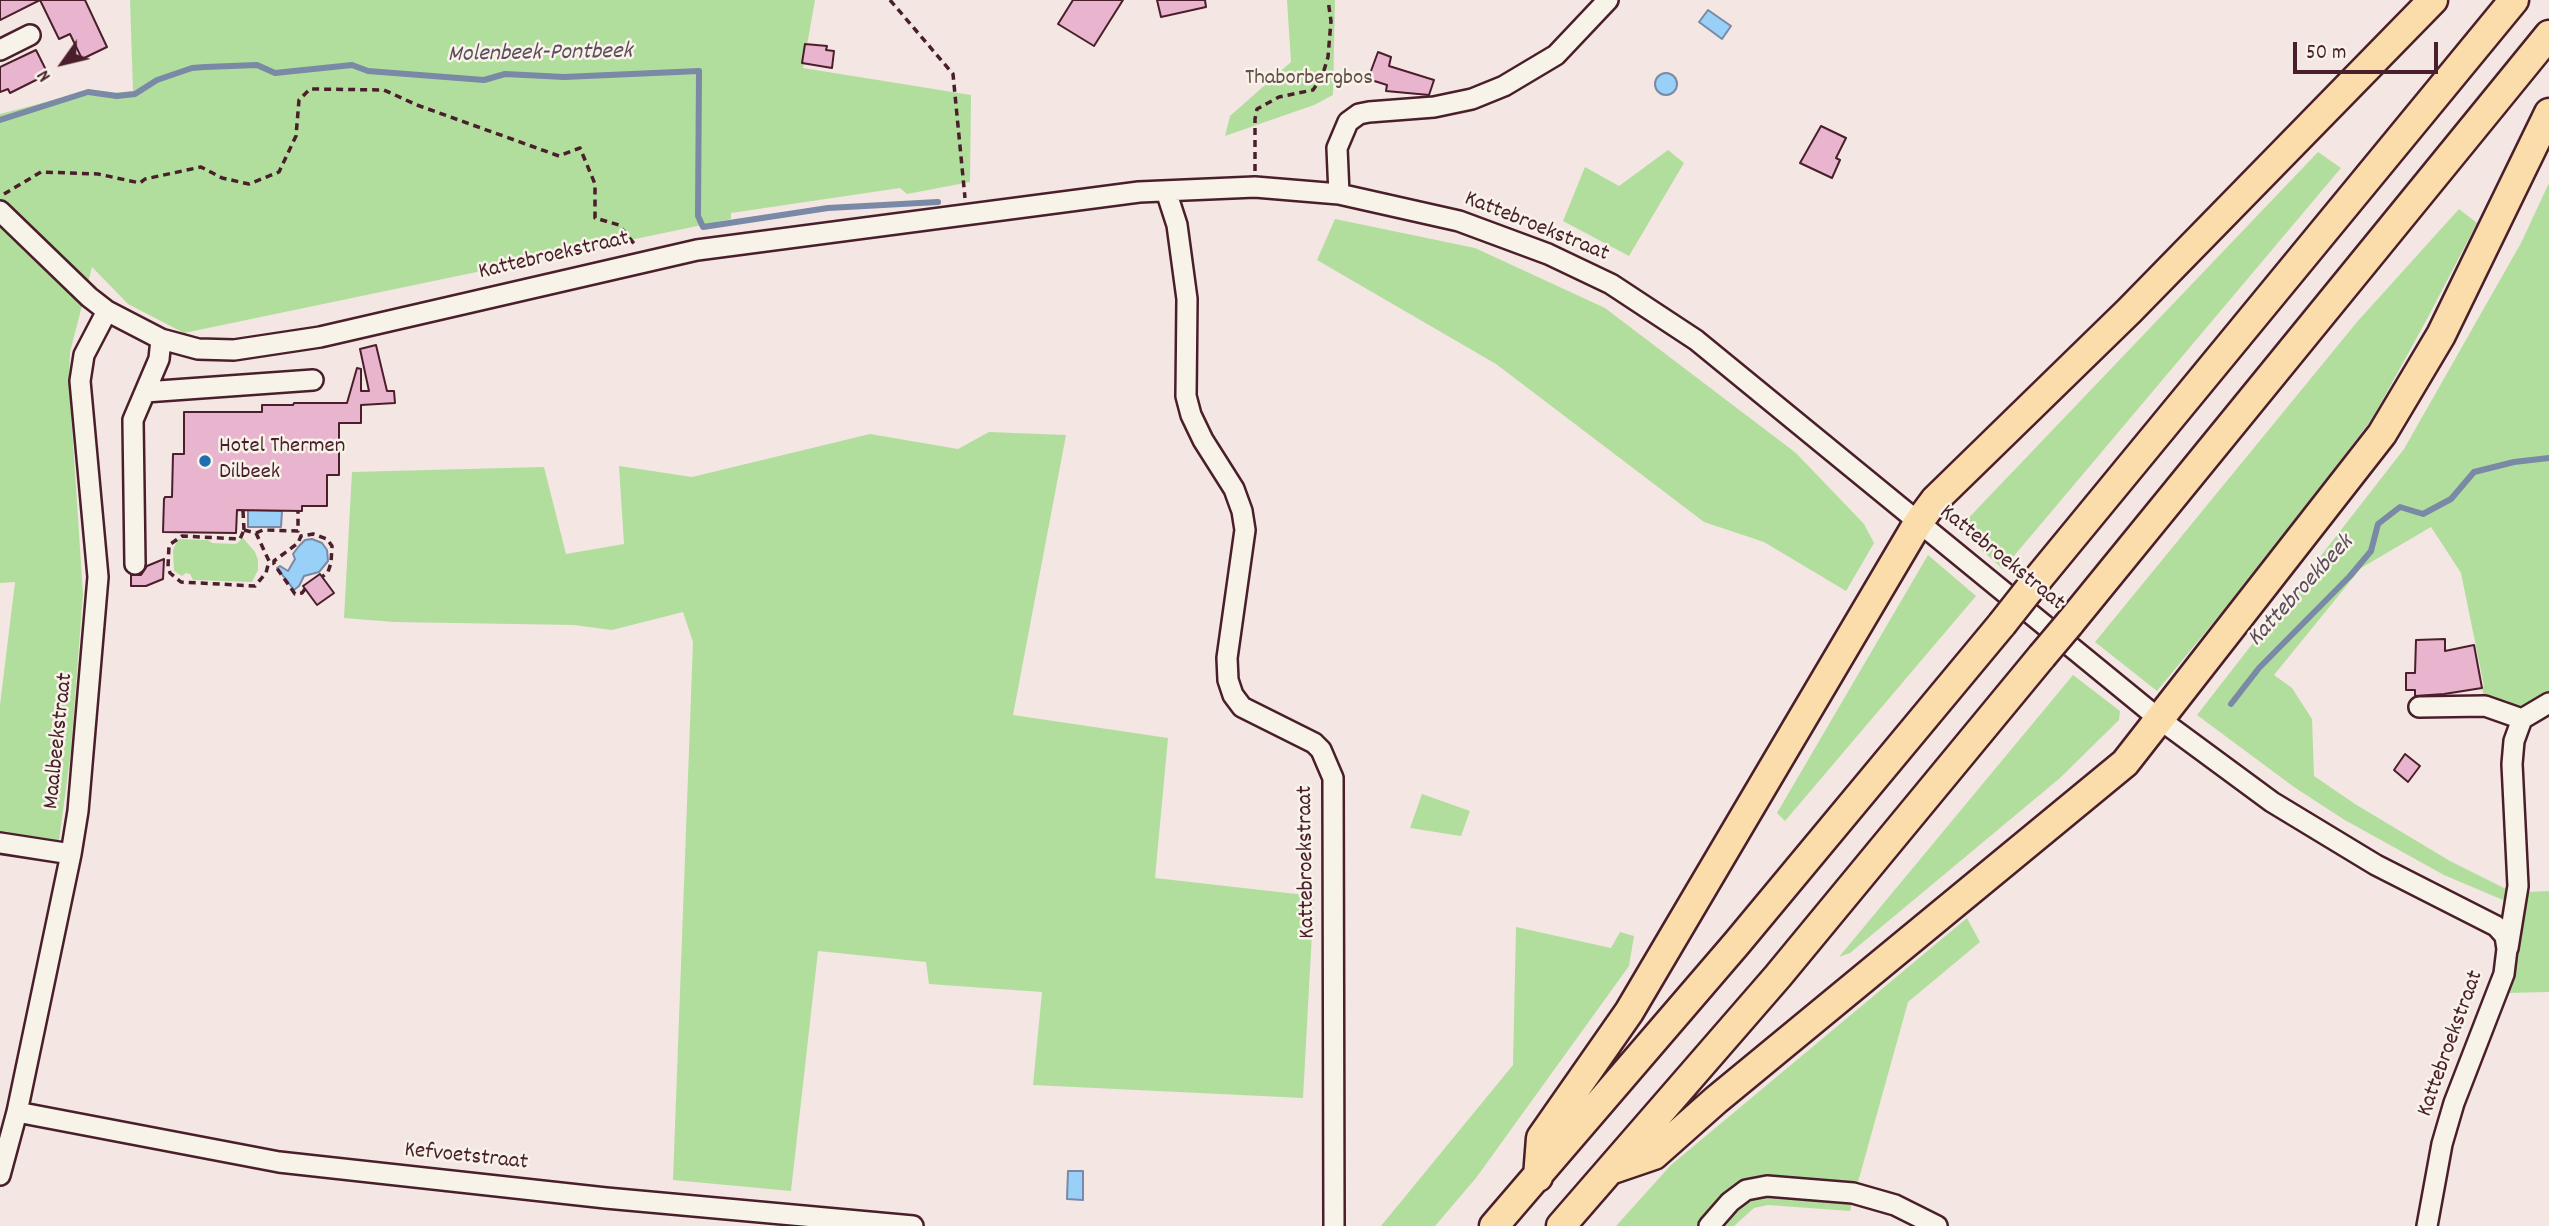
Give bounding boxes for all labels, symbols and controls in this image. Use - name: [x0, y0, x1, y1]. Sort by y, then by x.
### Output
- north arrow: [28, 28, 98, 98]
- scale bar: [2297, 28, 2442, 72]
- water label: Molenbeek-Pontbeek: [447, 39, 633, 71]
- text: 50 m: [2306, 39, 2346, 69]
- text: N: [31, 64, 59, 86]
- park label: Thaborbergbos: [1245, 66, 1373, 94]
- street label: Kattebroekstraat: [1460, 186, 1612, 270]
- street label: Kattebroekstraat: [476, 226, 632, 288]
- place label: Hotel Thermen Dilbeek: [219, 434, 345, 488]
- marker: Hotel Thermen Dilbeek: [197, 453, 213, 469]
- street label: Kattebroekstraat: [1933, 500, 2069, 618]
- water label: Kattebroekbeek: [2243, 530, 2361, 654]
- street label: Maalbeekstraat: [39, 671, 81, 811]
- street label: Kattebroekstraat: [1293, 785, 1323, 939]
- street label: Kattebroekstraat: [2413, 967, 2491, 1121]
- street label: Kefvoetstraat: [403, 1138, 529, 1178]

